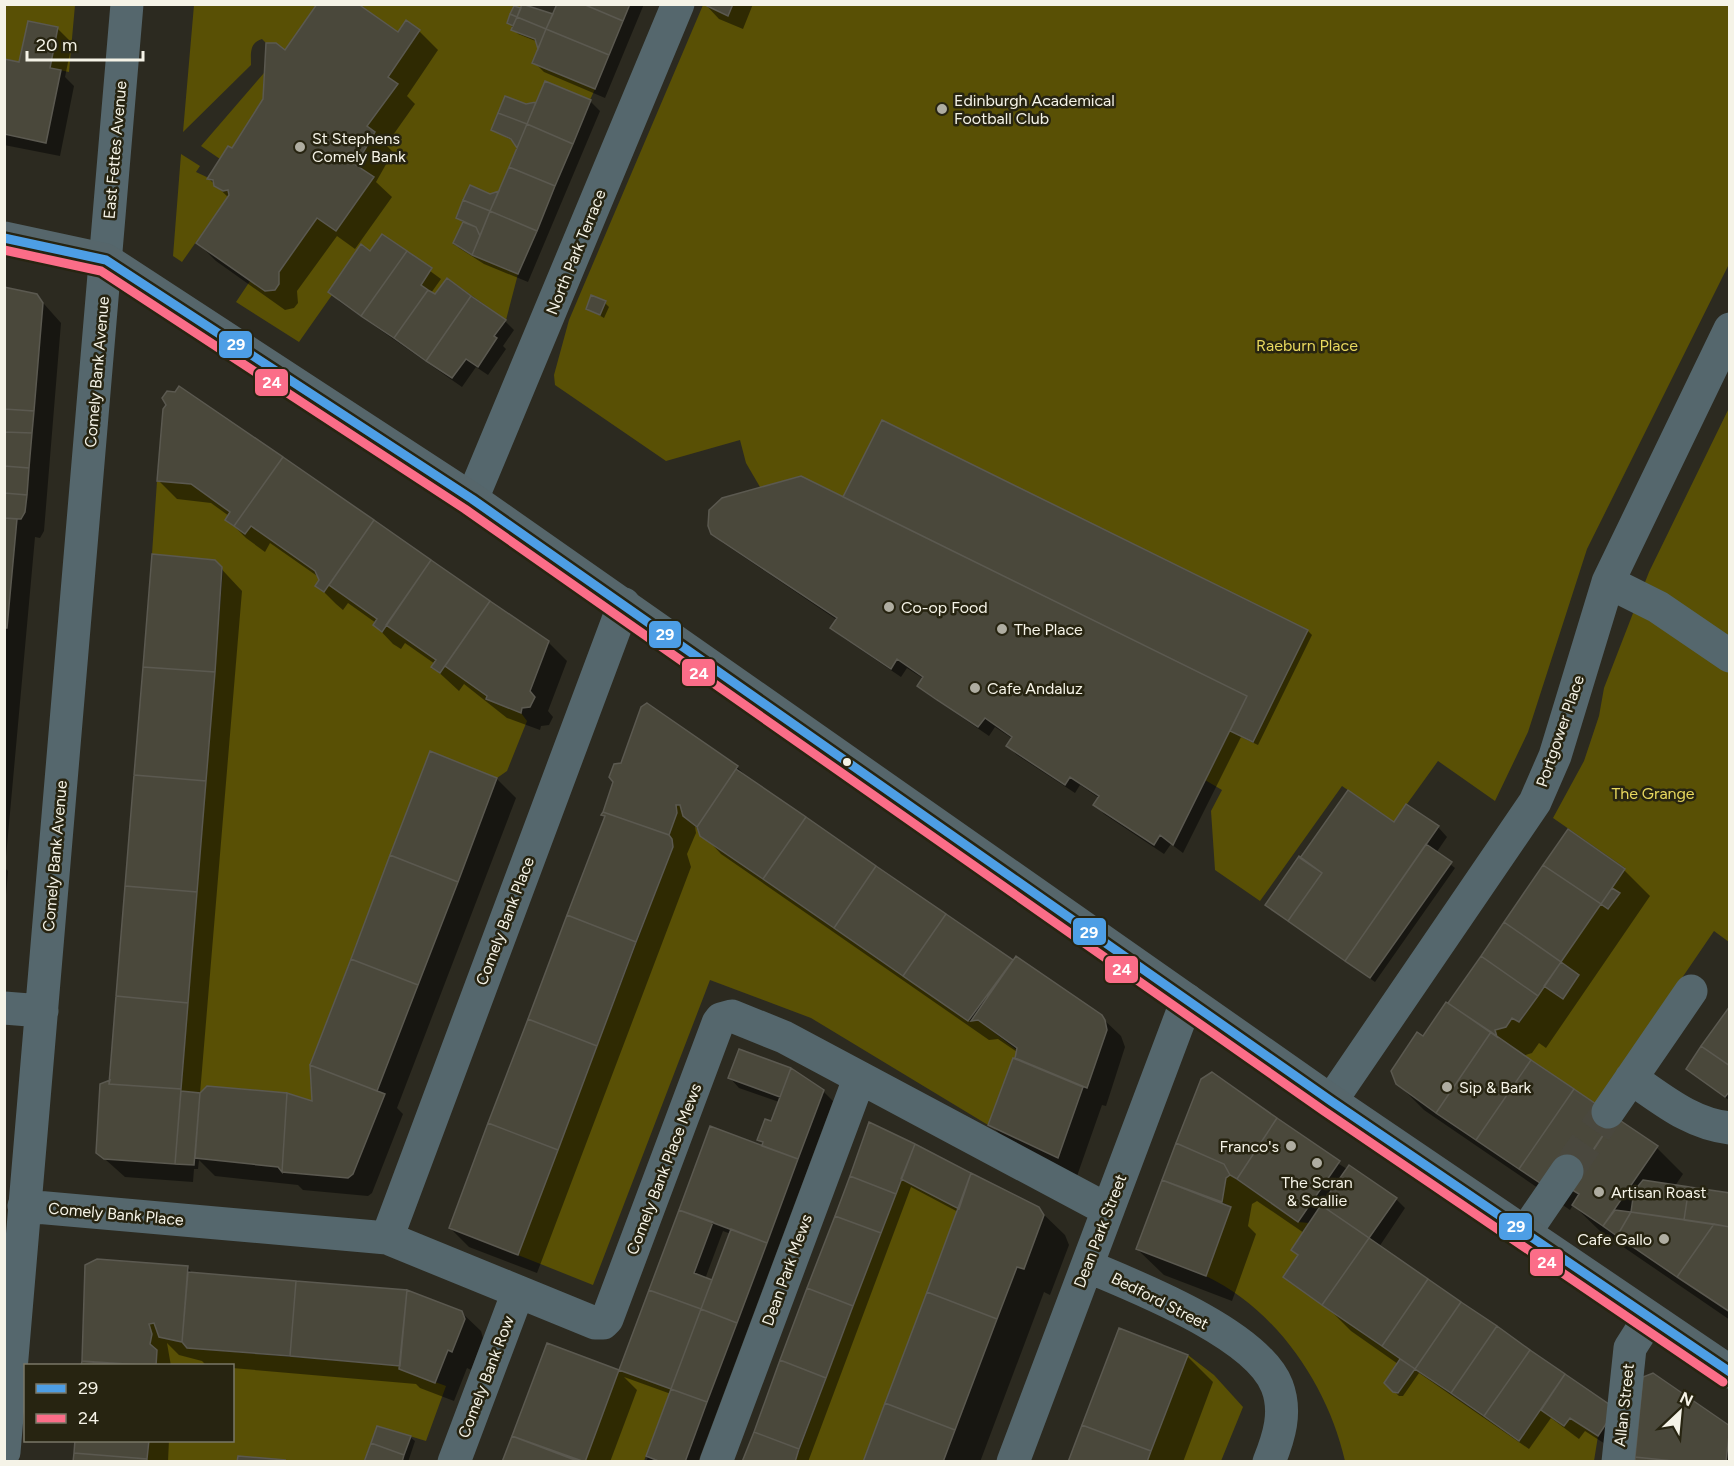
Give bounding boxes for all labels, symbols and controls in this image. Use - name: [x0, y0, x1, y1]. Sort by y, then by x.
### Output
- scale bar: [27, 24, 142, 62]
- text: 20 m: [36, 34, 77, 56]
- street label: East Fettes Avenue: [99, 80, 131, 220]
- place label: Edinburgh Academical Football Club: [954, 91, 1115, 128]
- marker: Edinburgh Academical Football Club: [935, 102, 949, 116]
- place label: St Stephens Comely Bank: [312, 129, 406, 166]
- marker: St Stephens Comely Bank: [293, 140, 307, 154]
- street label: North Park Terrace: [542, 186, 610, 317]
- street label: Comely Bank Avenue: [81, 295, 113, 448]
- line badge: 29: [218, 330, 253, 359]
- text: 29: [227, 335, 245, 354]
- park label: Raeburn Place: [1256, 336, 1358, 355]
- line badge: 24: [254, 368, 289, 397]
- text: 24: [262, 373, 282, 392]
- place label: Co-op Food: [901, 598, 988, 617]
- marker: Co-op Food: [882, 600, 896, 614]
- line badge: 29: [648, 620, 682, 649]
- place label: The Place: [1014, 620, 1083, 639]
- marker: The Place: [995, 622, 1009, 636]
- text: 29: [656, 625, 674, 644]
- line badge: 24: [681, 658, 716, 687]
- text: 24: [689, 664, 709, 683]
- street label: Portgower Place: [1532, 672, 1588, 789]
- place label: Cafe Andaluz: [987, 679, 1083, 698]
- marker: Cafe Andaluz: [968, 681, 982, 695]
- unlabelled marker: [841, 756, 853, 768]
- street label: Comely Bank Avenue: [39, 779, 71, 932]
- park label: The Grange: [1611, 784, 1695, 803]
- street label: Comely Bank Place: [472, 854, 538, 988]
- line badge: 29: [1072, 917, 1107, 946]
- text: 29: [1080, 923, 1098, 942]
- line badge: 24: [1104, 955, 1139, 984]
- text: 24: [1112, 960, 1132, 979]
- place label: Sip & Bark: [1459, 1078, 1532, 1097]
- marker: Sip & Bark: [1440, 1080, 1454, 1094]
- street label: Comely Bank Place Mews: [623, 1081, 705, 1257]
- place label: Franco's: [1219, 1137, 1279, 1156]
- marker: Franco's: [1284, 1139, 1298, 1153]
- marker: The Scran & Scallie: [1310, 1156, 1324, 1170]
- street label: Dean Park Street: [1070, 1172, 1130, 1290]
- place label: The Scran & Scallie: [1281, 1173, 1353, 1210]
- place label: Artisan Roast: [1611, 1183, 1706, 1202]
- marker: Artisan Roast: [1592, 1185, 1606, 1199]
- street label: Comely Bank Place: [47, 1199, 185, 1229]
- street label: Dean Park Mews: [758, 1212, 816, 1328]
- line badge: 29: [1498, 1212, 1533, 1241]
- text: 29: [1507, 1217, 1525, 1236]
- place label: Cafe Gallo: [1577, 1230, 1652, 1249]
- marker: Cafe Gallo: [1657, 1232, 1671, 1246]
- line badge: 24: [1529, 1248, 1564, 1277]
- text: 24: [1537, 1253, 1557, 1272]
- street label: Bedford Street: [1108, 1268, 1212, 1334]
- street label: Comely Bank Row: [454, 1313, 518, 1441]
- street label: Allan Street: [1610, 1362, 1638, 1448]
- legend: [24, 1364, 234, 1442]
- text: 29: [78, 1377, 98, 1399]
- north arrow: [1650, 1382, 1710, 1442]
- text: N: [1677, 1388, 1696, 1410]
- text: 24: [78, 1407, 99, 1429]

